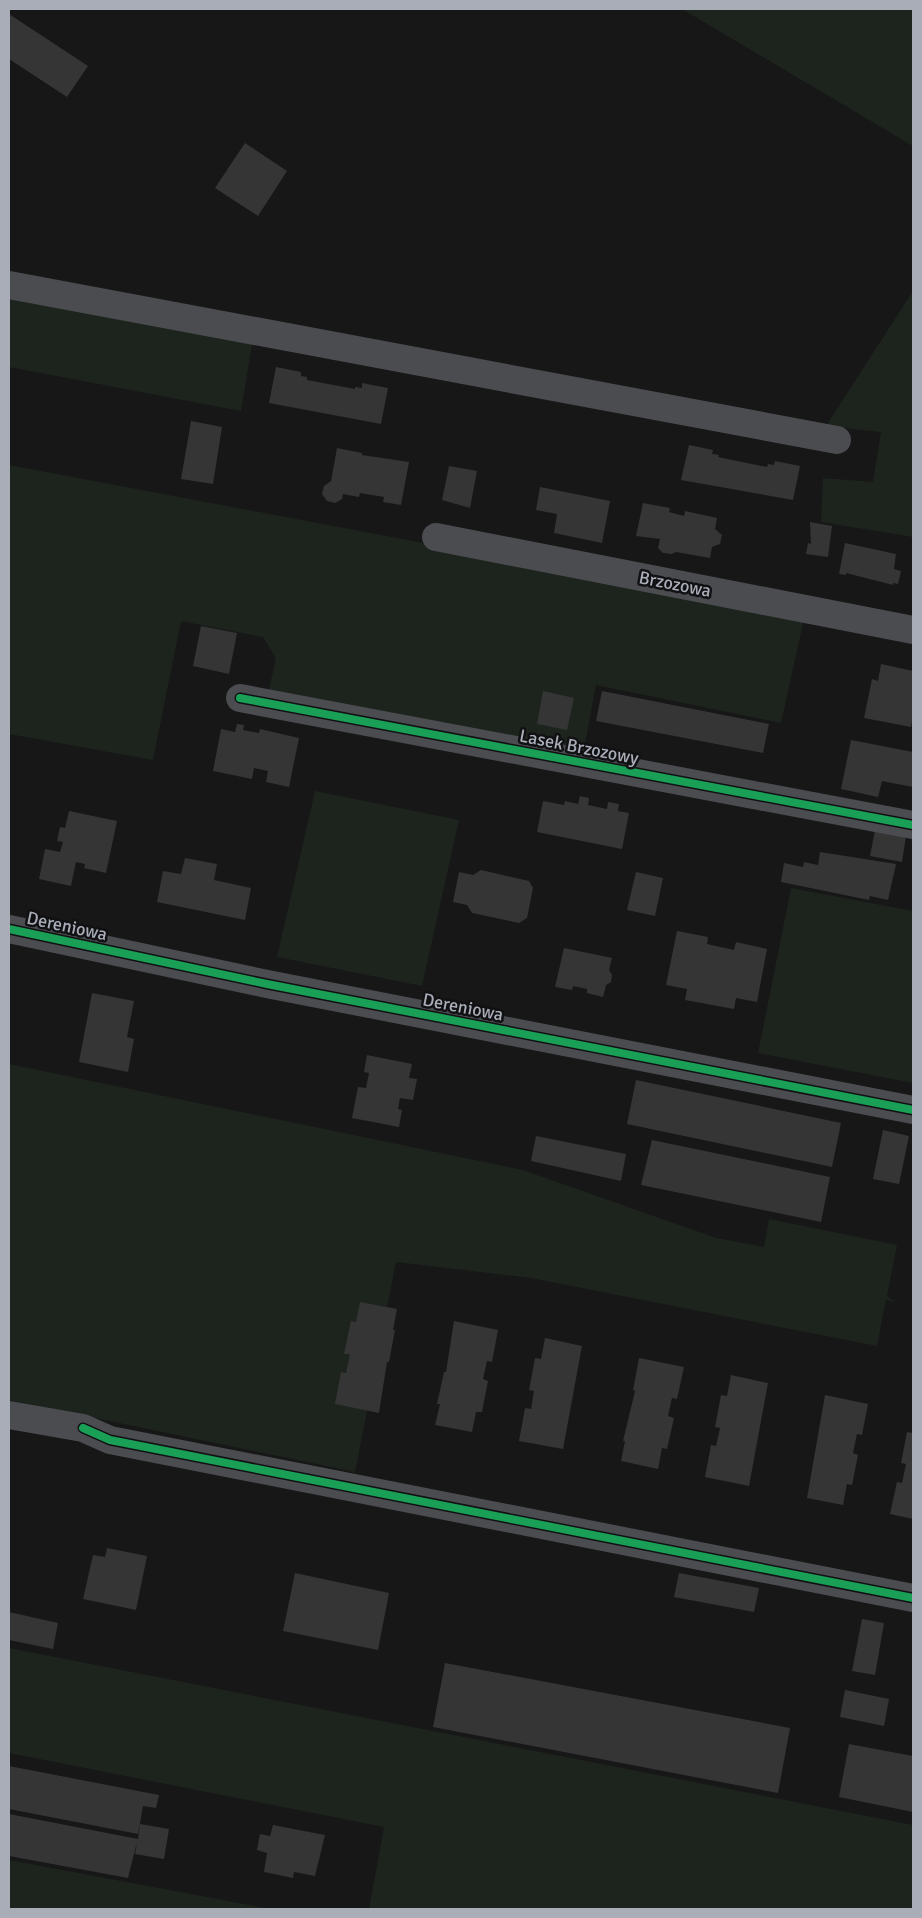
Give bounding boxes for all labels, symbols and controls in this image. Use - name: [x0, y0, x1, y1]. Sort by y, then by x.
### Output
- street label: Brzozowa: [637, 566, 713, 602]
- street label: Lasek Brzozowy: [518, 725, 641, 769]
- street label: Dereniowa: [25, 907, 109, 945]
- street label: Dereniowa: [421, 988, 505, 1026]

